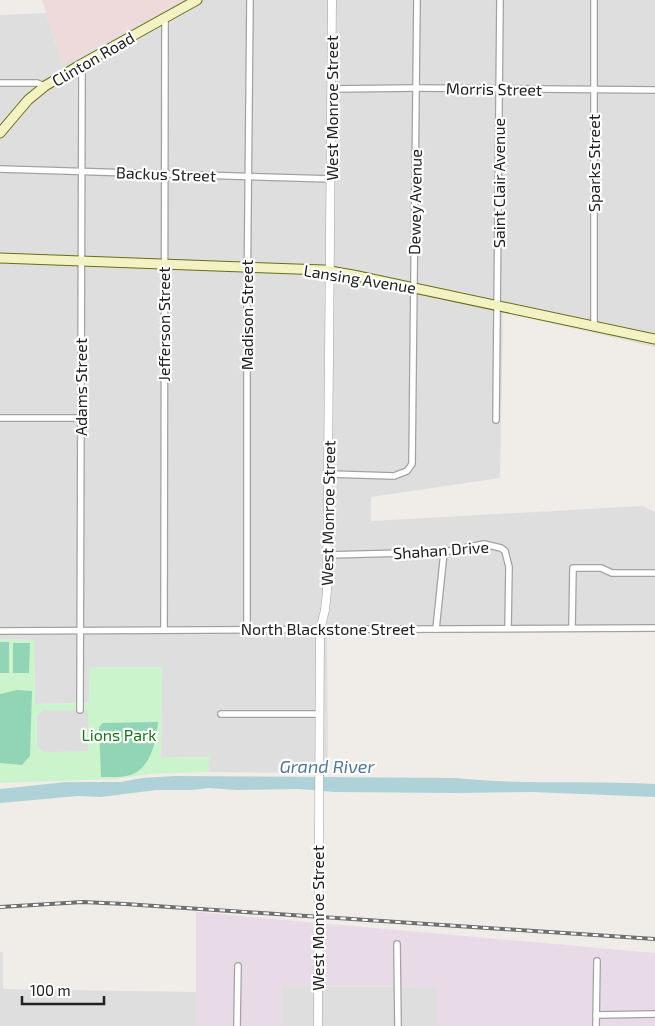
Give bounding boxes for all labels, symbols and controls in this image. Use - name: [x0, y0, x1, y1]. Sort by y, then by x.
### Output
- street label: Clinton Road: [48, 27, 137, 90]
- street label: West Monroe Street: [322, 35, 341, 181]
- street label: Morris Street: [446, 78, 542, 99]
- street label: Sparks Street: [584, 114, 603, 212]
- street label: Saint Clair Avenue: [489, 118, 508, 248]
- street label: Dewey Avenue: [404, 149, 425, 255]
- street label: Backus Street: [116, 162, 216, 185]
- street label: Madison Street: [237, 260, 256, 370]
- street label: Lansing Avenue: [303, 260, 418, 297]
- street label: Jefferson Street: [154, 267, 173, 381]
- street label: Adams Street: [71, 338, 90, 436]
- street label: West Monroe Street: [317, 440, 338, 586]
- street label: Shahan Drive: [392, 537, 490, 562]
- street label: North Blackstone Street: [241, 619, 415, 638]
- park label: Lions Park: [82, 725, 157, 744]
- water label: Grand River: [279, 755, 375, 777]
- street label: West Monroe Street: [308, 845, 327, 991]
- scale bar: [22, 974, 105, 1006]
- text: 100 m: [30, 981, 71, 999]

